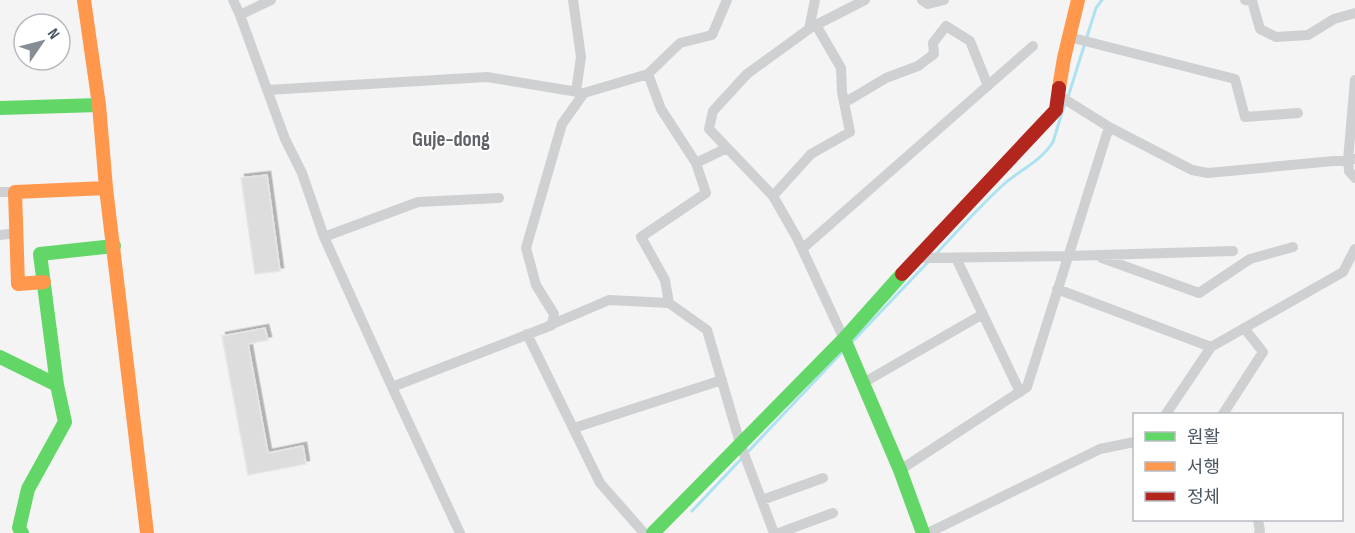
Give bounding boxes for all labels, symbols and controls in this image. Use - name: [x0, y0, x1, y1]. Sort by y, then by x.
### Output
- north arrow: [12, 12, 72, 72]
- text: N: [43, 25, 63, 43]
- district label: Guje-dong: [412, 127, 490, 152]
- legend: [1133, 413, 1343, 521]
- text: 원활: [1187, 427, 1220, 448]
- text: 서행: [1187, 457, 1220, 478]
- text: 정체: [1187, 487, 1220, 508]

